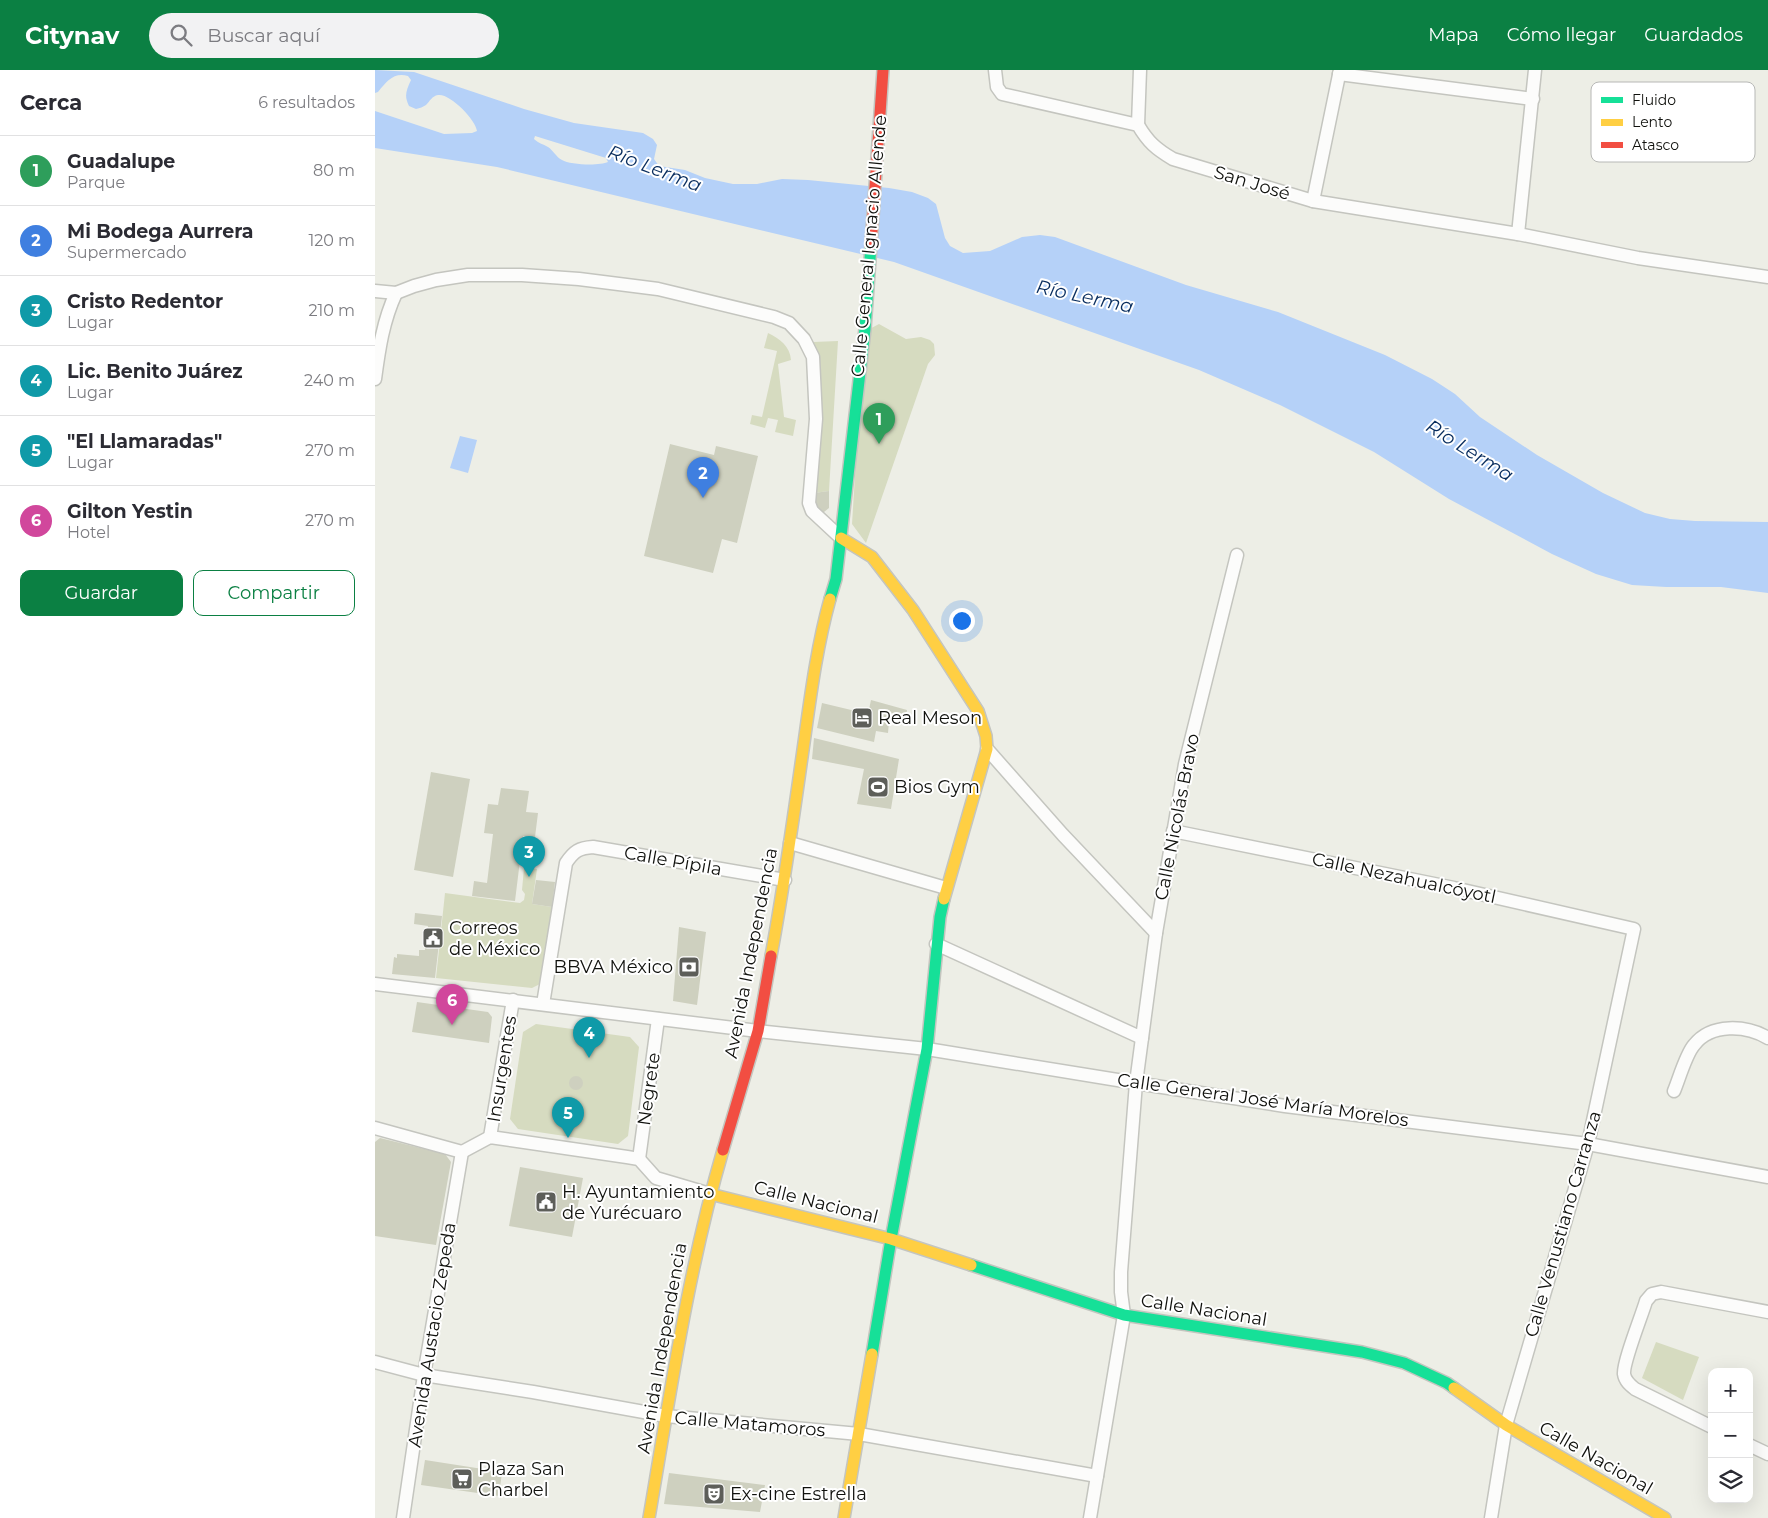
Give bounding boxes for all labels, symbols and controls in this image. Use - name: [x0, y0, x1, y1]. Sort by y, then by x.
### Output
- search box: [149, 13, 499, 58]
- text: Citynav: [25, 21, 119, 50]
- icon: search: [167, 21, 195, 49]
- text: Buscar aquí: [207, 24, 320, 47]
- text: Mapa: [1428, 24, 1479, 46]
- text: Cómo llegar: [1507, 24, 1616, 46]
- text: Guardados: [1644, 24, 1743, 46]
- legend: [1591, 82, 1755, 162]
- text: Cerca: [20, 90, 82, 115]
- text: Fluido: [1632, 91, 1676, 109]
- text: 6 resultados: [258, 93, 355, 112]
- text: Lento: [1632, 113, 1672, 131]
- street label: Calle General Ignacio Allende: [847, 114, 891, 378]
- text: Atasco: [1632, 136, 1679, 154]
- water label: Río Lerma: [605, 140, 705, 197]
- text: Guadalupe: [67, 150, 175, 173]
- text: 1: [33, 161, 39, 180]
- text: 80 m: [313, 161, 355, 180]
- street label: San José: [1211, 161, 1293, 205]
- text: Parque: [67, 173, 125, 192]
- text: Mi Bodega Aurrera: [67, 220, 253, 243]
- text: 2: [31, 231, 41, 250]
- text: 120 m: [308, 231, 355, 250]
- text: Supermercado: [67, 243, 187, 262]
- water label: Río Lerma: [1034, 275, 1136, 318]
- text: Cristo Redentor: [67, 290, 223, 313]
- text: 3: [31, 301, 41, 320]
- text: 210 m: [308, 301, 355, 320]
- text: Lugar: [67, 313, 114, 332]
- text: Lic. Benito Juárez: [67, 360, 243, 383]
- text: 4: [30, 371, 42, 390]
- text: 240 m: [304, 371, 355, 390]
- text: Lugar: [67, 383, 114, 402]
- pin: 1: [863, 403, 895, 444]
- water label: Río Lerma: [1422, 414, 1518, 486]
- text: "El Llamaradas": [67, 430, 222, 453]
- text: 5: [31, 441, 41, 460]
- text: 270 m: [305, 441, 355, 460]
- text: Lugar: [67, 453, 114, 472]
- pin: 2: [687, 457, 719, 498]
- text: Gilton Yestin: [67, 500, 193, 523]
- text: 6: [31, 511, 41, 530]
- text: 270 m: [305, 511, 355, 530]
- text: Hotel: [67, 523, 110, 542]
- button: Guardar: [20, 570, 183, 616]
- button: Compartir: [193, 570, 355, 616]
- your location: [949, 608, 975, 634]
- hotel icon: Real Meson: [850, 706, 874, 730]
- place label: Real Meson: [878, 707, 982, 729]
- street label: Calle Nicolás Bravo: [1150, 732, 1204, 902]
- sports icon: Bios Gym: [866, 775, 890, 799]
- place label: Bios Gym: [894, 776, 980, 798]
- pin: 3: [513, 836, 545, 877]
- street label: Calle Pípila: [622, 842, 724, 880]
- street label: Avenida Independencia: [720, 846, 782, 1060]
- street label: Calle Nezahualcóyotl: [1310, 848, 1498, 908]
- place label: Correos de México: [449, 917, 540, 960]
- public building icon: Correos de México: [421, 926, 445, 950]
- bank icon: BBVA México: [677, 955, 701, 979]
- place label: BBVA México: [553, 956, 673, 978]
- pin: 6: [436, 984, 468, 1025]
- street label: Insurgentes: [483, 1014, 521, 1124]
- pin: 4: [573, 1017, 605, 1058]
- street label: Negrete: [633, 1051, 665, 1127]
- street label: Calle General José María Morelos: [1116, 1069, 1410, 1131]
- pin: 5: [552, 1097, 584, 1138]
- street label: Calle Venustiano Carranza: [1520, 1108, 1606, 1340]
- street label: Calle Nacional: [751, 1176, 881, 1228]
- place label: H. Ayuntamiento de Yurécuaro: [562, 1181, 714, 1224]
- public building icon: H. Ayuntamiento de Yurécuaro: [534, 1190, 558, 1214]
- street label: Avenida Austacio Zepeda: [403, 1221, 461, 1449]
- street label: Avenida Independencia: [633, 1241, 691, 1455]
- street label: Calle Nacional: [1139, 1289, 1269, 1331]
- map controls: [1708, 1368, 1753, 1503]
- button: +: [1708, 1368, 1753, 1413]
- street label: Calle Matamoros: [674, 1406, 827, 1442]
- button: −: [1708, 1413, 1753, 1458]
- street label: Calle Nacional: [1535, 1417, 1657, 1499]
- place label: Plaza San Charbel: [478, 1458, 565, 1501]
- button: layers: [1708, 1458, 1753, 1503]
- supermarket icon: Plaza San Charbel: [450, 1467, 474, 1491]
- theatre icon: Ex-cine Estrella: [702, 1482, 726, 1506]
- place label: Ex-cine Estrella: [730, 1483, 867, 1505]

